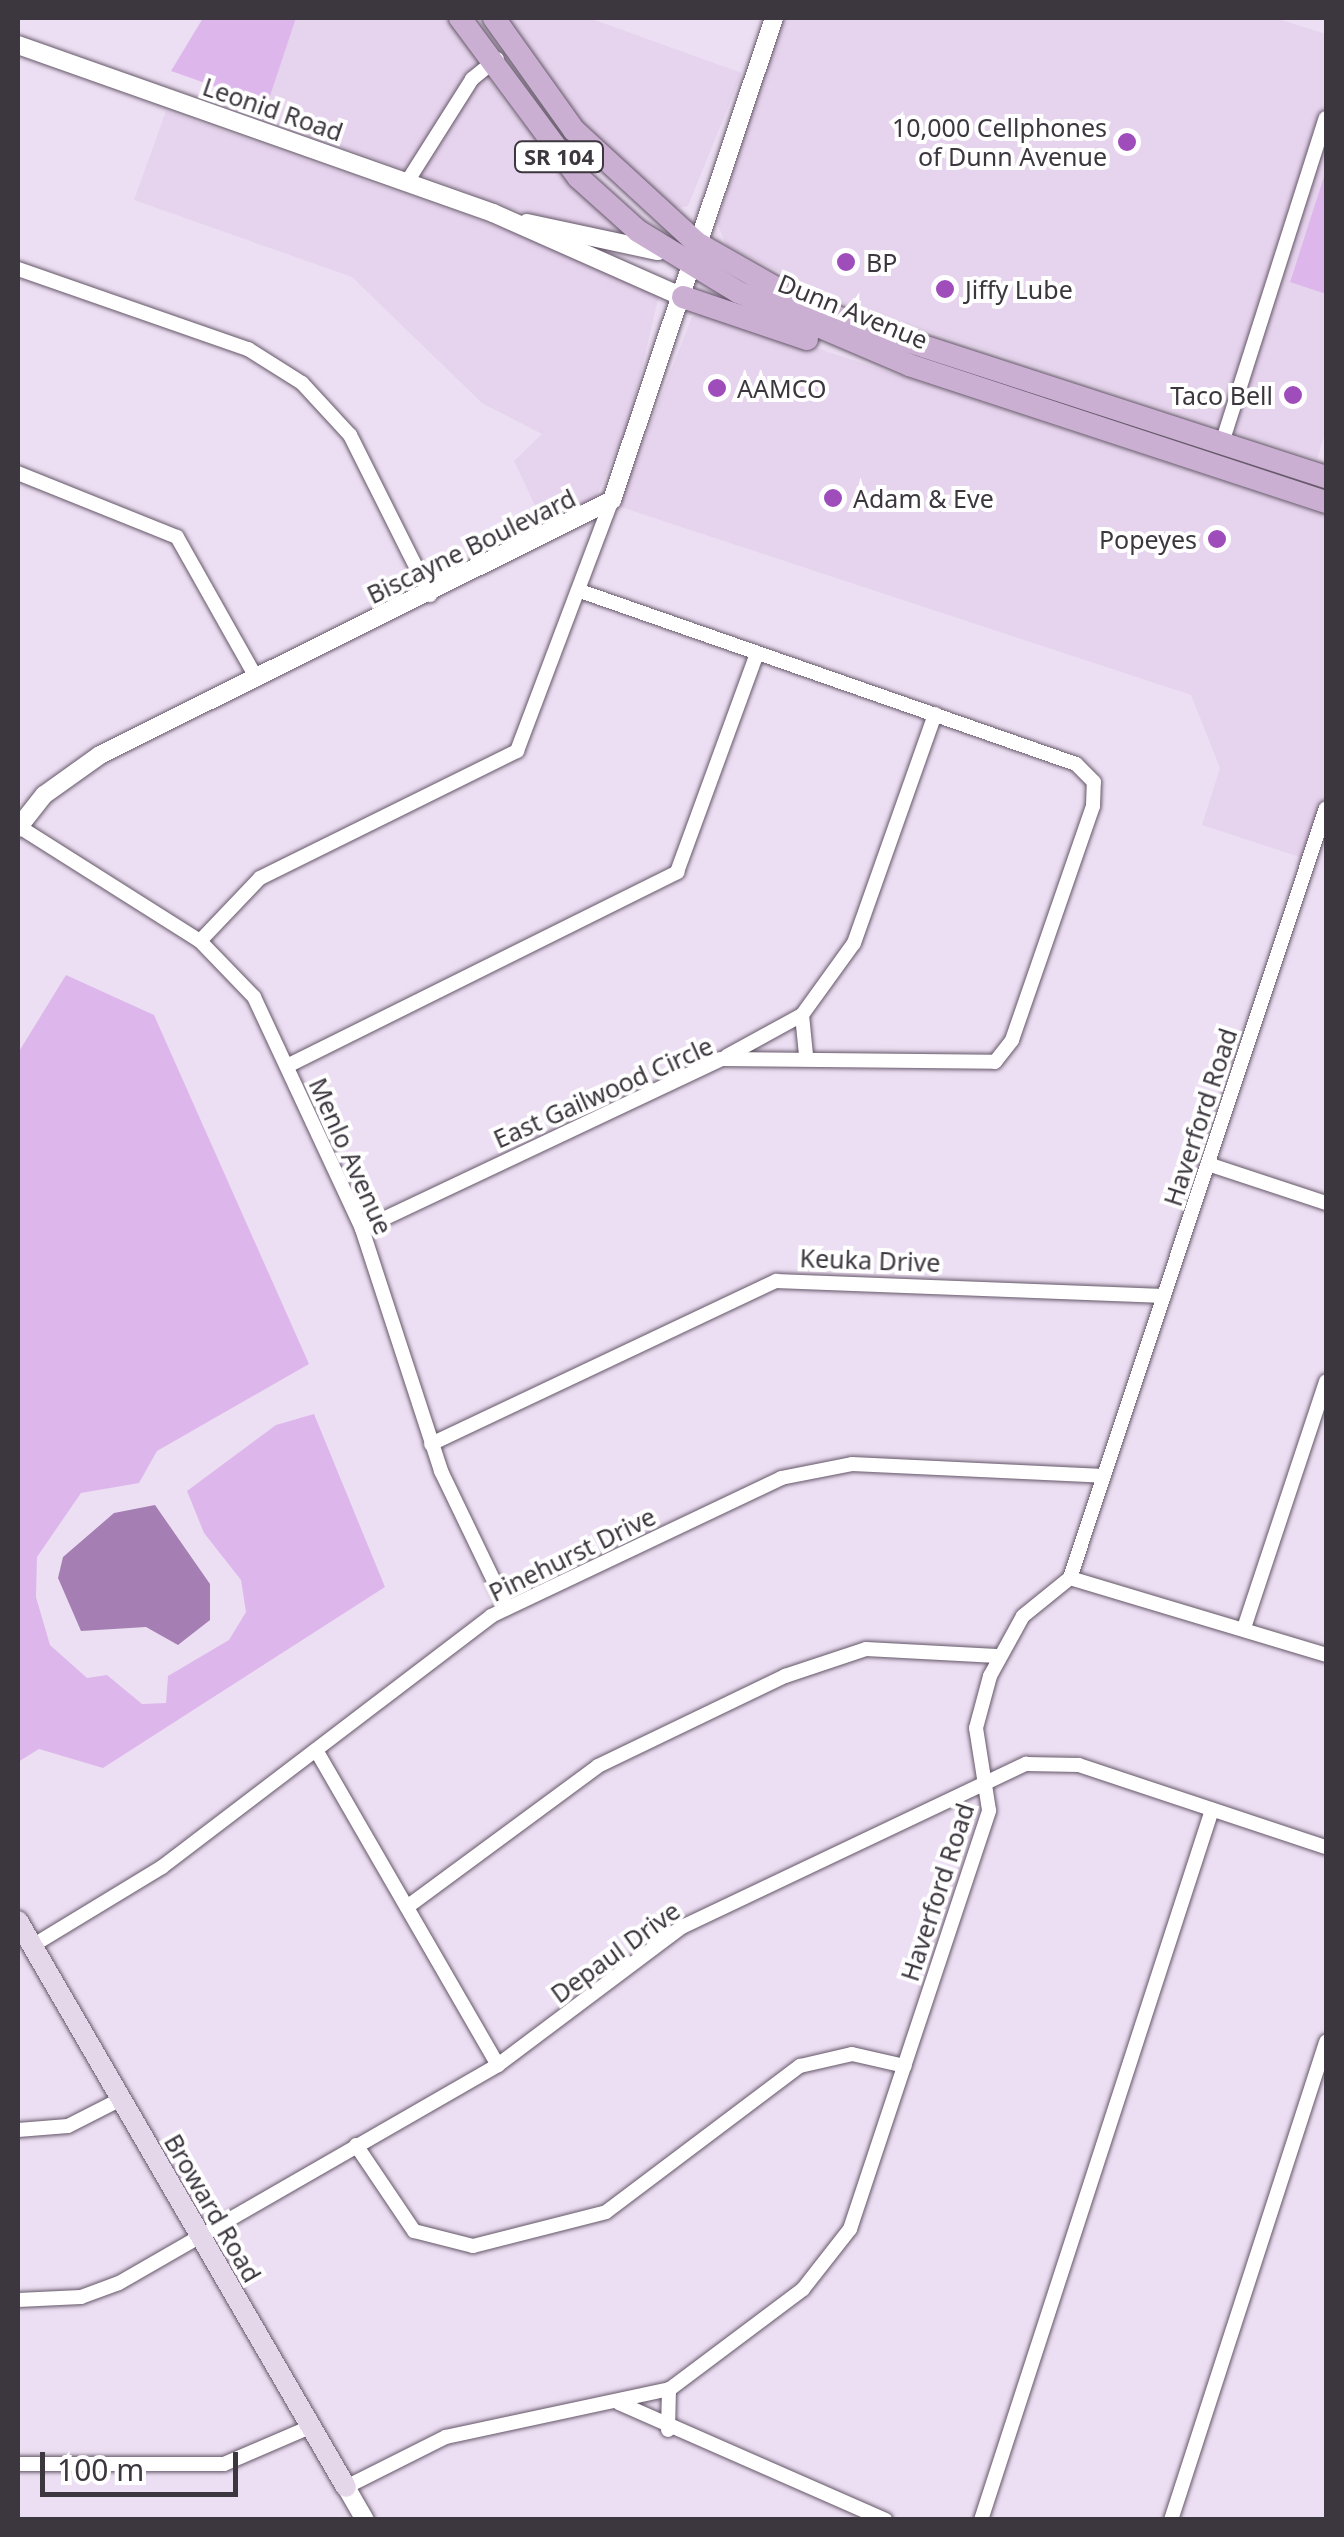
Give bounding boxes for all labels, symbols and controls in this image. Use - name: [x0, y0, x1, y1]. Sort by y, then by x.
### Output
- street label: Leonid Road: [199, 71, 347, 147]
- place label: 10,000 Cellphones of Dunn Avenue: [892, 113, 1107, 172]
- marker: 10,000 Cellphones of Dunn Avenue: [1116, 131, 1138, 153]
- road number: SR 104: [512, 140, 606, 174]
- place label: BP: [866, 247, 897, 277]
- marker: BP: [835, 251, 857, 273]
- street label: Dunn Avenue: [774, 267, 932, 355]
- place label: Jiffy Lube: [965, 274, 1073, 304]
- marker: Jiffy Lube: [934, 278, 956, 300]
- place label: AAMCO: [737, 373, 826, 403]
- marker: AAMCO: [706, 377, 728, 399]
- place label: Taco Bell: [1170, 380, 1273, 410]
- marker: Taco Bell: [1282, 384, 1304, 406]
- street label: Biscayne Boulevard: [362, 482, 580, 610]
- place label: Adam & Eve: [853, 483, 994, 513]
- marker: Adam & Eve: [822, 487, 844, 509]
- place label: Popeyes: [1099, 524, 1197, 554]
- marker: Popeyes: [1206, 528, 1228, 550]
- street label: Haverford Road: [1157, 1024, 1243, 1210]
- street label: East Gailwood Circle: [489, 1030, 717, 1154]
- street label: Menlo Avenue: [303, 1073, 399, 1239]
- street label: Keuka Drive: [799, 1243, 941, 1277]
- street label: Pinehurst Drive: [484, 1501, 660, 1607]
- street label: Haverford Road: [894, 1799, 980, 1985]
- street label: Depaul Drive: [545, 1895, 685, 2009]
- street label: Broward Road: [158, 2129, 268, 2287]
- scale bar: [45, 2432, 242, 2494]
- text: 100 m: [57, 2449, 144, 2490]

